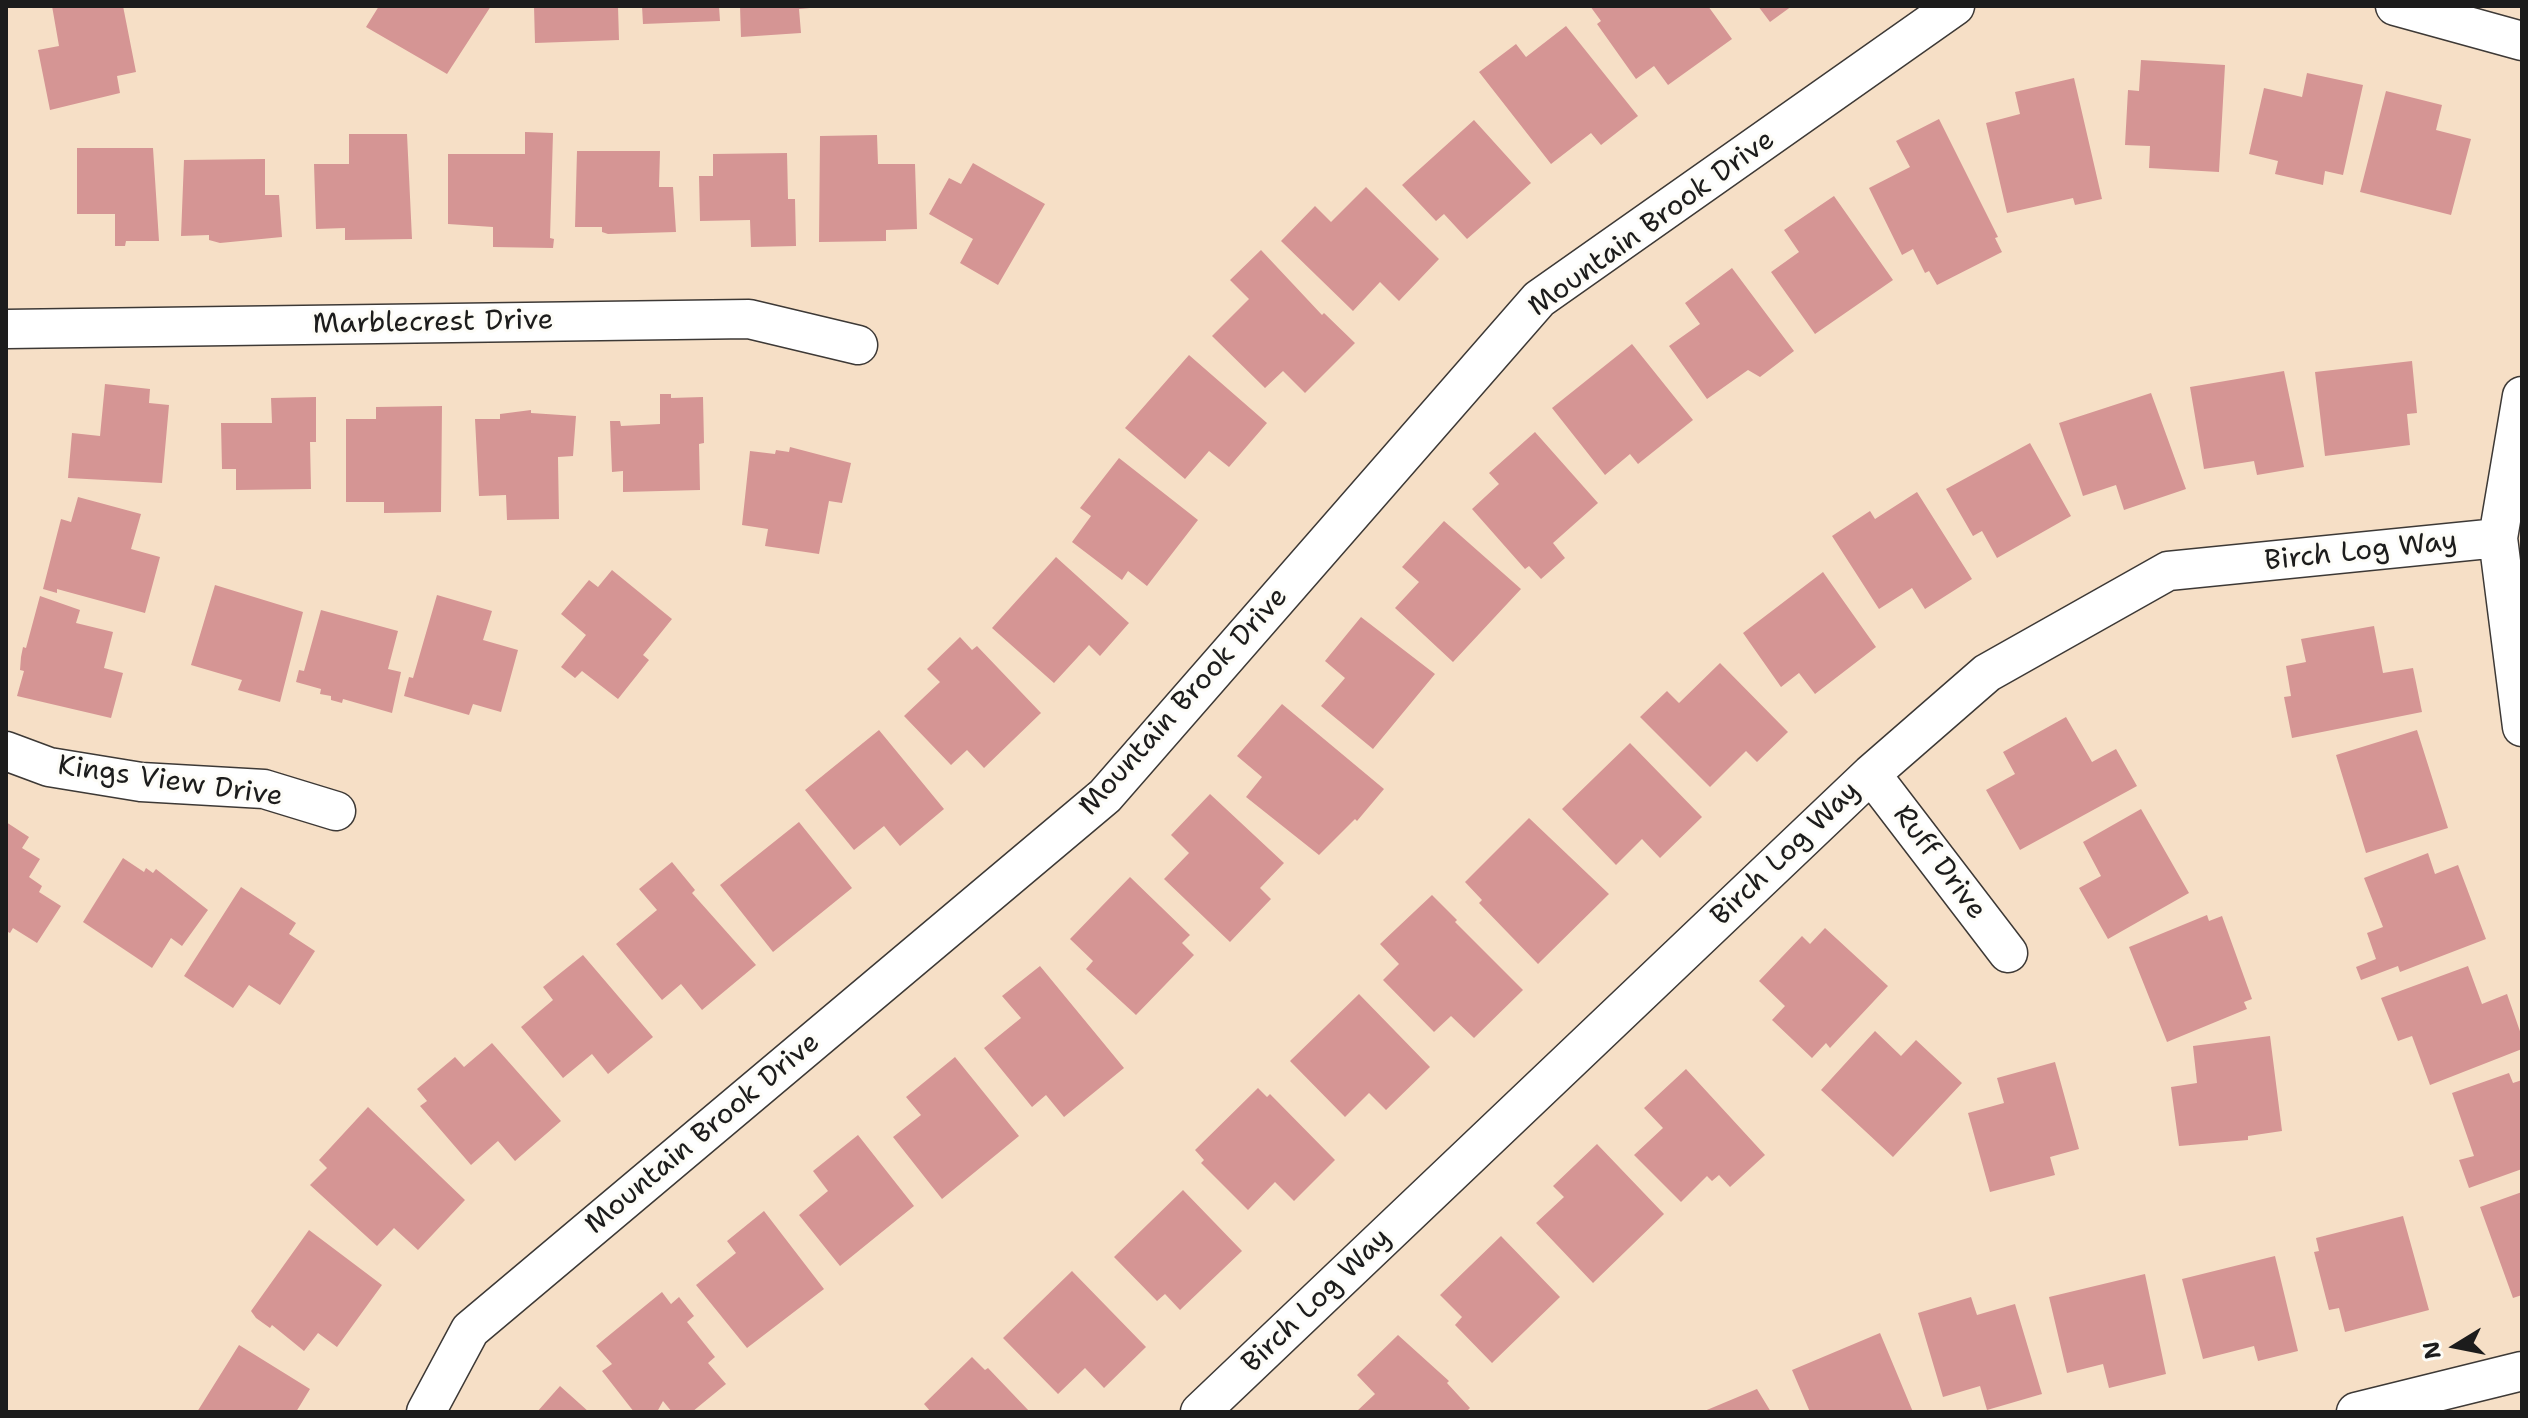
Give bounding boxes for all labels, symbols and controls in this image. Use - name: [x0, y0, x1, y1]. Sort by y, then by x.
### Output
- street label: Mountain Brook Drive: [1522, 123, 1782, 325]
- street label: Marblecrest Drive: [312, 304, 554, 342]
- street label: Birch Log Way: [2263, 525, 2459, 579]
- street label: Mountain Brook Drive: [1073, 581, 1295, 823]
- street label: Kings View Drive: [55, 750, 285, 814]
- street label: Birch Log Way: [1705, 775, 1867, 933]
- street label: Ruff Drive: [1885, 799, 1993, 927]
- street label: Mountain Brook Drive: [579, 1026, 827, 1242]
- street label: Birch Log Way: [1236, 1222, 1398, 1380]
- north arrow: [2416, 1306, 2496, 1386]
- text: N: [2416, 1339, 2448, 1361]

